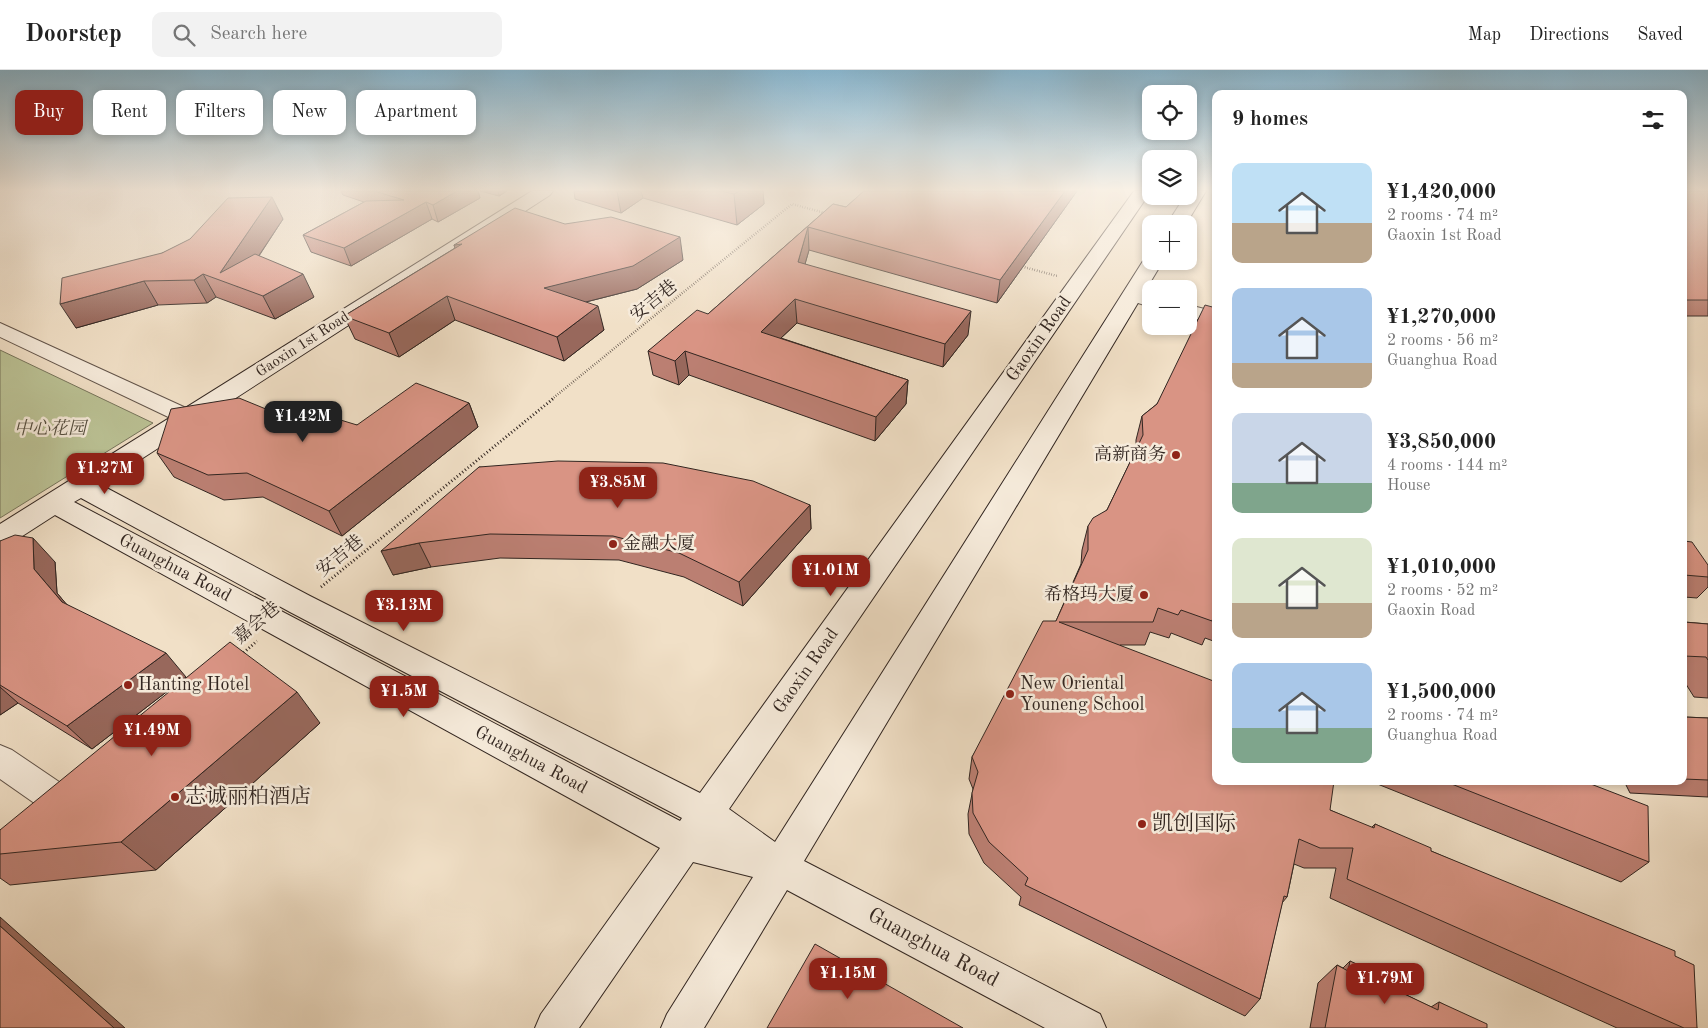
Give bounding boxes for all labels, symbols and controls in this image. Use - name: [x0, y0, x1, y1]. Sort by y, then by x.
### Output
- search box: [152, 12, 502, 57]
- icon: search: [170, 21, 198, 49]
- text: Doorstep: [25, 23, 122, 47]
- text: Search here: [210, 25, 307, 44]
- text: Map: [1468, 26, 1501, 44]
- text: Directions: [1529, 26, 1609, 44]
- text: Saved: [1637, 26, 1683, 44]
- map controls: [1142, 85, 1197, 335]
- button: locate: [1142, 85, 1197, 140]
- chip: Buy: [15, 90, 83, 135]
- chip: Rent: [93, 90, 166, 135]
- chip: Filters: [176, 90, 263, 135]
- chip: New: [273, 90, 346, 135]
- chip: Apartment: [356, 90, 476, 135]
- icon: filters: [1639, 106, 1667, 134]
- text: 9 homes: [1232, 109, 1308, 130]
- button: layers: [1142, 150, 1197, 205]
- text: ¥1,420,000: [1387, 182, 1496, 203]
- icon: home: [1272, 183, 1332, 243]
- text: 2 rooms · 74 m²: [1387, 208, 1498, 224]
- button: +: [1142, 215, 1197, 270]
- text: Gaoxin 1st Road: [1387, 228, 1502, 244]
- street label: 安吉巷: [626, 275, 681, 325]
- button: −: [1142, 280, 1197, 335]
- street label: Gaoxin Road: [1003, 293, 1075, 385]
- text: ¥1,270,000: [1387, 307, 1496, 328]
- icon: home: [1272, 308, 1332, 368]
- street label: Gaoxin 1st Road: [254, 309, 352, 381]
- text: 2 rooms · 56 m²: [1387, 333, 1498, 349]
- text: Guanghua Road: [1387, 353, 1498, 369]
- pin: ¥1.42M: [262, 400, 344, 443]
- text: ¥1.42M: [275, 409, 331, 425]
- park label: 中心花园: [14, 418, 89, 438]
- text: ¥3,850,000: [1387, 432, 1496, 453]
- icon: home: [1272, 433, 1332, 493]
- place label: 高新商务: [1094, 444, 1166, 464]
- marker: 高新商务: [1170, 449, 1182, 461]
- pin: ¥1.27M: [64, 452, 146, 495]
- text: 4 rooms · 144 m²: [1387, 458, 1507, 474]
- text: ¥1.27M: [77, 461, 133, 477]
- pin: ¥3.85M: [577, 466, 659, 509]
- text: ¥3.85M: [590, 475, 646, 491]
- text: House: [1387, 478, 1430, 494]
- street label: 安吉巷: [312, 530, 367, 580]
- street label: Guanghua Road: [116, 531, 234, 605]
- place label: 金融大厦: [623, 533, 695, 553]
- marker: 金融大厦: [607, 538, 619, 550]
- pin: ¥1.01M: [790, 554, 872, 597]
- text: ¥1,010,000: [1387, 557, 1496, 578]
- icon: home: [1272, 558, 1332, 618]
- text: ¥1.01M: [803, 563, 859, 579]
- text: 2 rooms · 52 m²: [1387, 583, 1498, 599]
- place label: 希格玛大厦: [1044, 584, 1134, 604]
- marker: 希格玛大厦: [1138, 589, 1150, 601]
- pin: ¥3.13M: [363, 590, 445, 632]
- street label: 嘉会巷: [229, 597, 283, 647]
- text: ¥3.13M: [376, 598, 432, 614]
- text: Gaoxin Road: [1387, 603, 1475, 619]
- street label: Gaoxin Road: [770, 625, 842, 717]
- place label: New Oriental Youneng School: [1020, 675, 1144, 714]
- place label: Hanting Hotel: [138, 676, 249, 694]
- pin: ¥1.5M: [369, 676, 439, 718]
- marker: Hanting Hotel: [122, 679, 134, 691]
- text: ¥1,500,000: [1387, 682, 1496, 703]
- icon: home: [1272, 683, 1332, 743]
- text: ¥1.5M: [381, 684, 427, 700]
- marker: New Oriental Youneng School: [1004, 688, 1016, 700]
- text: 2 rooms · 74 m²: [1387, 708, 1498, 724]
- pin: ¥1.49M: [111, 714, 193, 757]
- text: ¥1.49M: [124, 723, 180, 739]
- street label: Guanghua Road: [472, 723, 590, 797]
- text: Guanghua Road: [1387, 728, 1498, 744]
- place label: 志诚丽柏酒店: [185, 785, 311, 808]
- marker: 志诚丽柏酒店: [169, 791, 181, 803]
- place label: 凯创国际: [1152, 812, 1236, 835]
- marker: 凯创国际: [1136, 818, 1148, 830]
- street label: Guanghua Road: [864, 905, 1002, 991]
- pin: ¥1.15M: [807, 958, 889, 1000]
- pin: ¥1.79M: [1344, 962, 1426, 1005]
- text: ¥1.15M: [820, 966, 876, 982]
- text: ¥1.79M: [1357, 971, 1413, 987]

